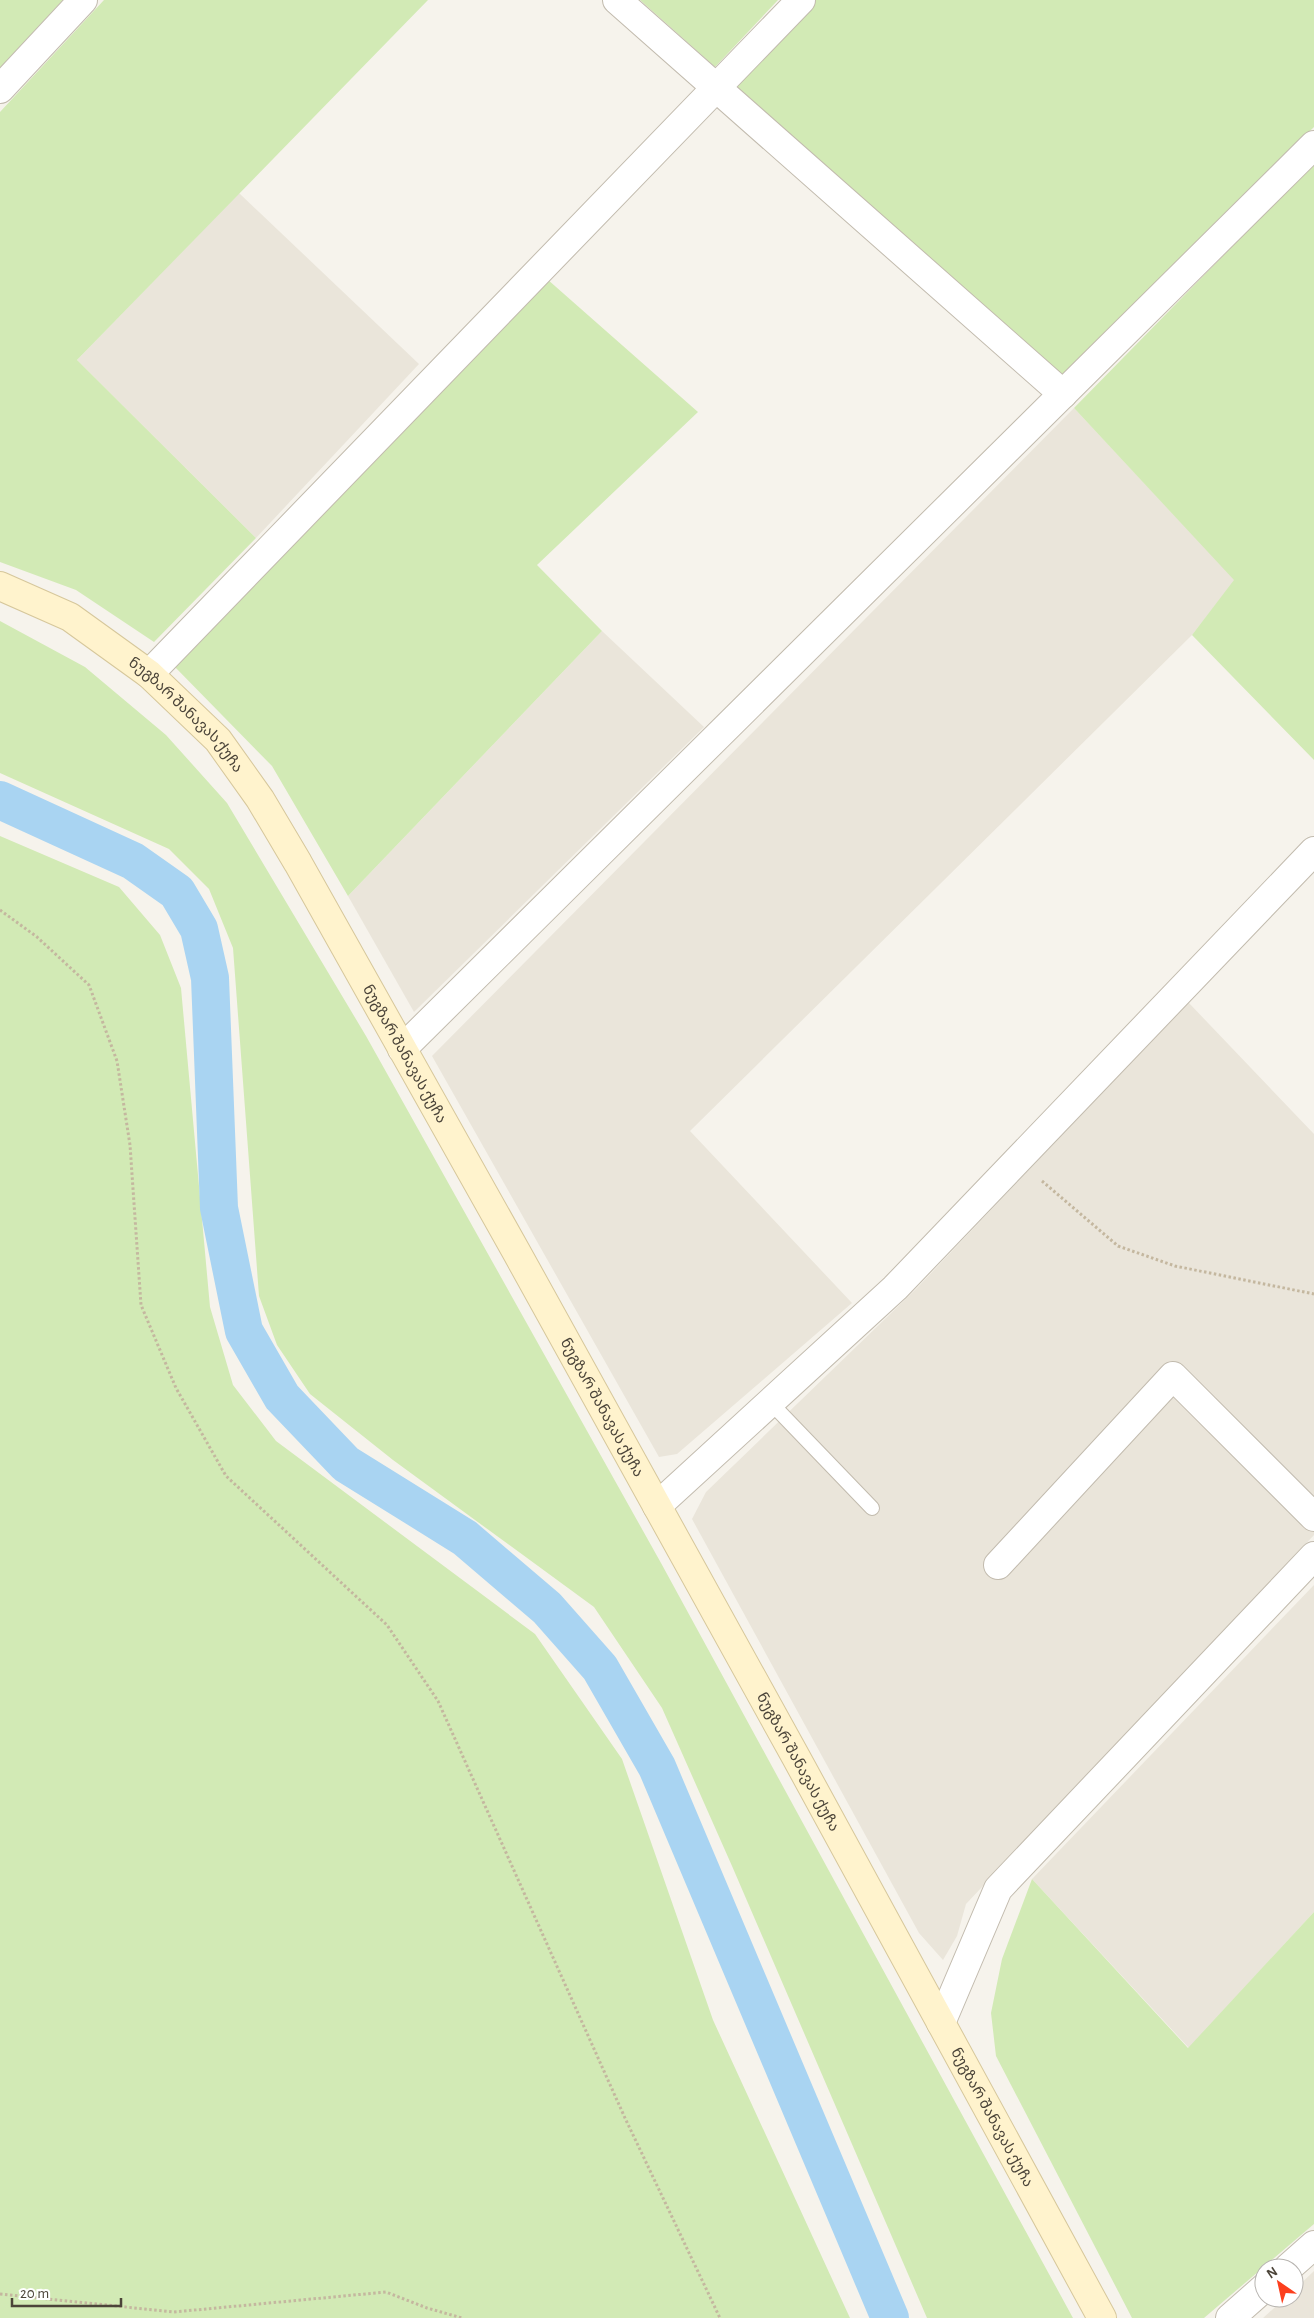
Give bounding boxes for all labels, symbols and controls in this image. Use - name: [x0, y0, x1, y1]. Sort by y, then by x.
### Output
- street label: ნუგზარ შანავას ქუჩა: [126, 654, 246, 775]
- street label: ნუგზარ შანავას ქუჩა: [360, 982, 450, 1125]
- street label: ნუგზარ შანავას ქუჩა: [558, 1336, 647, 1479]
- street label: ნუგზარ შანავას ქუჩა: [754, 1690, 842, 1834]
- street label: ნუგზარ შანავას ქუჩა: [949, 2045, 1036, 2189]
- north arrow: [1254, 2258, 1304, 2308]
- text: N: [1264, 2265, 1280, 2282]
- scale bar: [12, 2276, 121, 2308]
- text: 20 m: [20, 2286, 49, 2301]

